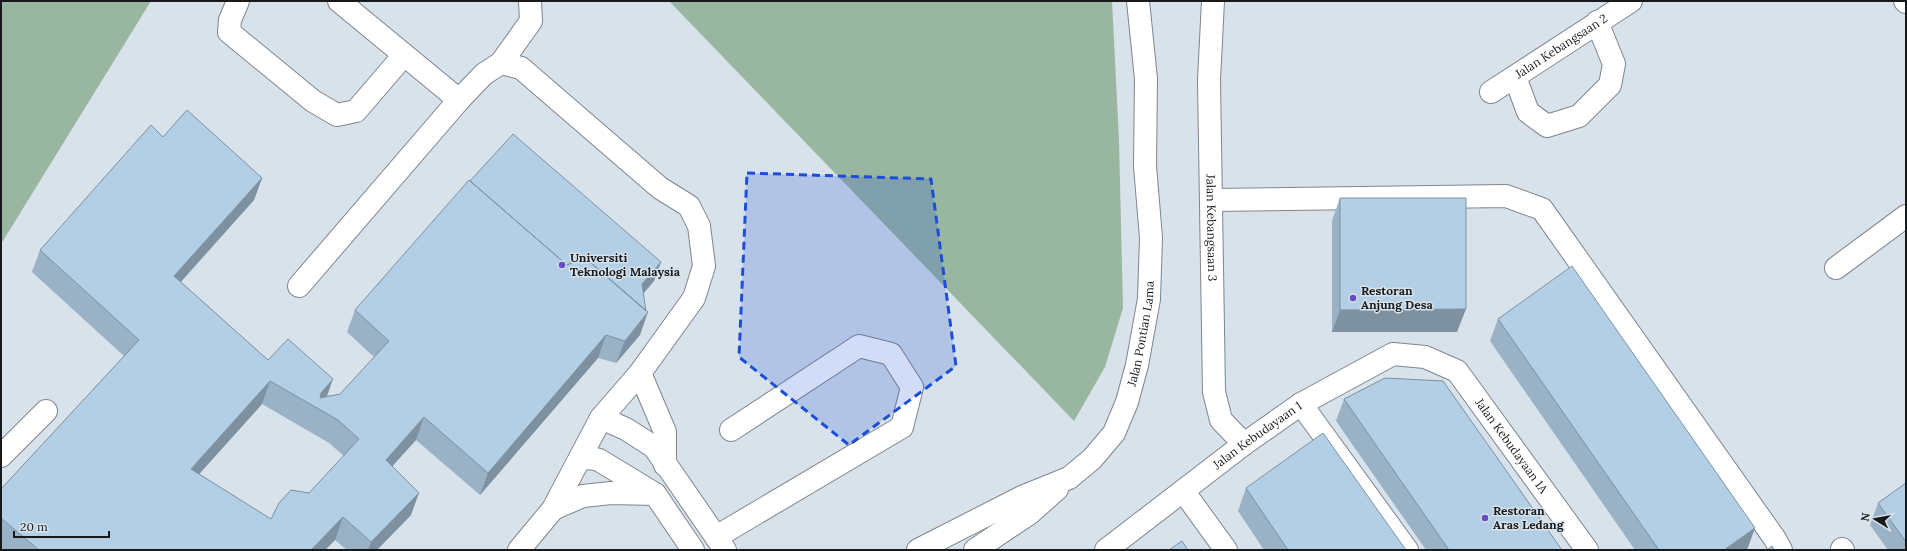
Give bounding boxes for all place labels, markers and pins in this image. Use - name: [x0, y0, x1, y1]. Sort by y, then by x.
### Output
- place label: Universiti Teknologi Malaysia: [570, 250, 681, 279]
- marker: Universiti Teknologi Malaysia: [557, 260, 567, 270]
- place label: Restoran Anjung Desa: [1361, 283, 1433, 312]
- marker: Restoran Anjung Desa: [1348, 293, 1358, 303]
- place label: Restoran Aras Ledang: [1493, 503, 1565, 532]
- marker: Restoran Aras Ledang: [1480, 513, 1490, 523]

